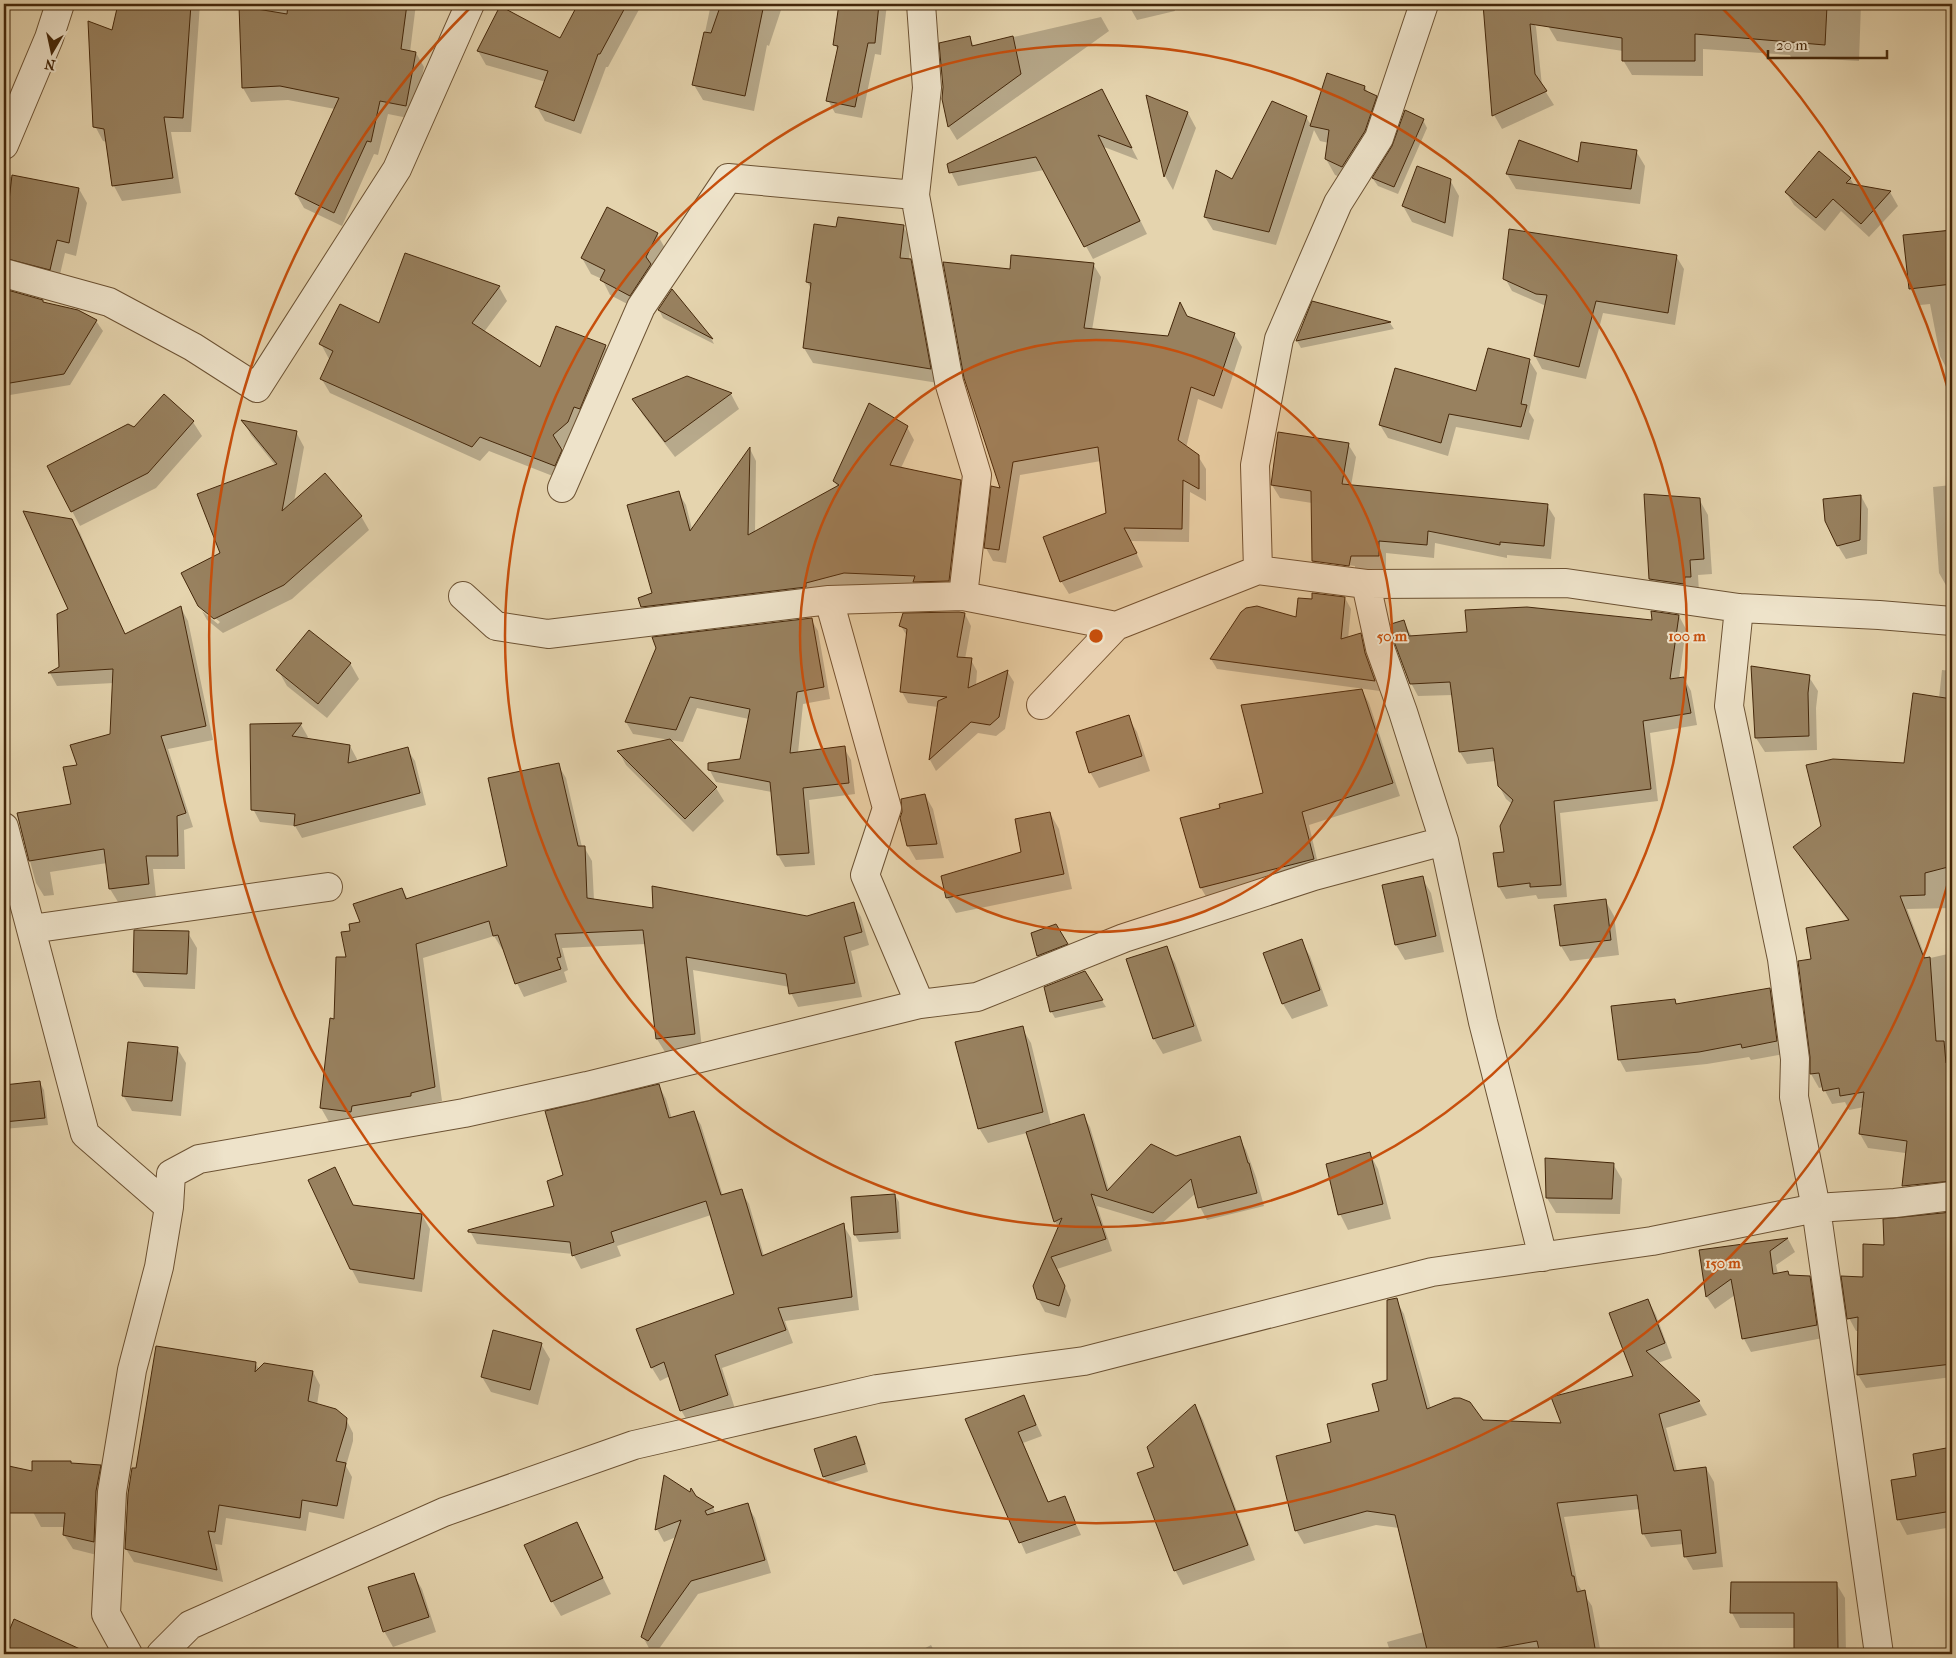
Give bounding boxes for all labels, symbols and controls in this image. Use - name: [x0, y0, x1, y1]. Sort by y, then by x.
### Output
- north arrow: [28, 28, 78, 78]
- scale bar: [1768, 28, 1887, 60]
- text: 20 m: [1776, 36, 1808, 54]
- text: N: [43, 55, 57, 74]
- centre of rings: [1087, 627, 1105, 645]
- text: 50 m: [1377, 627, 1408, 645]
- text: 100 m: [1668, 627, 1706, 645]
- text: 150 m: [1705, 1254, 1741, 1272]

